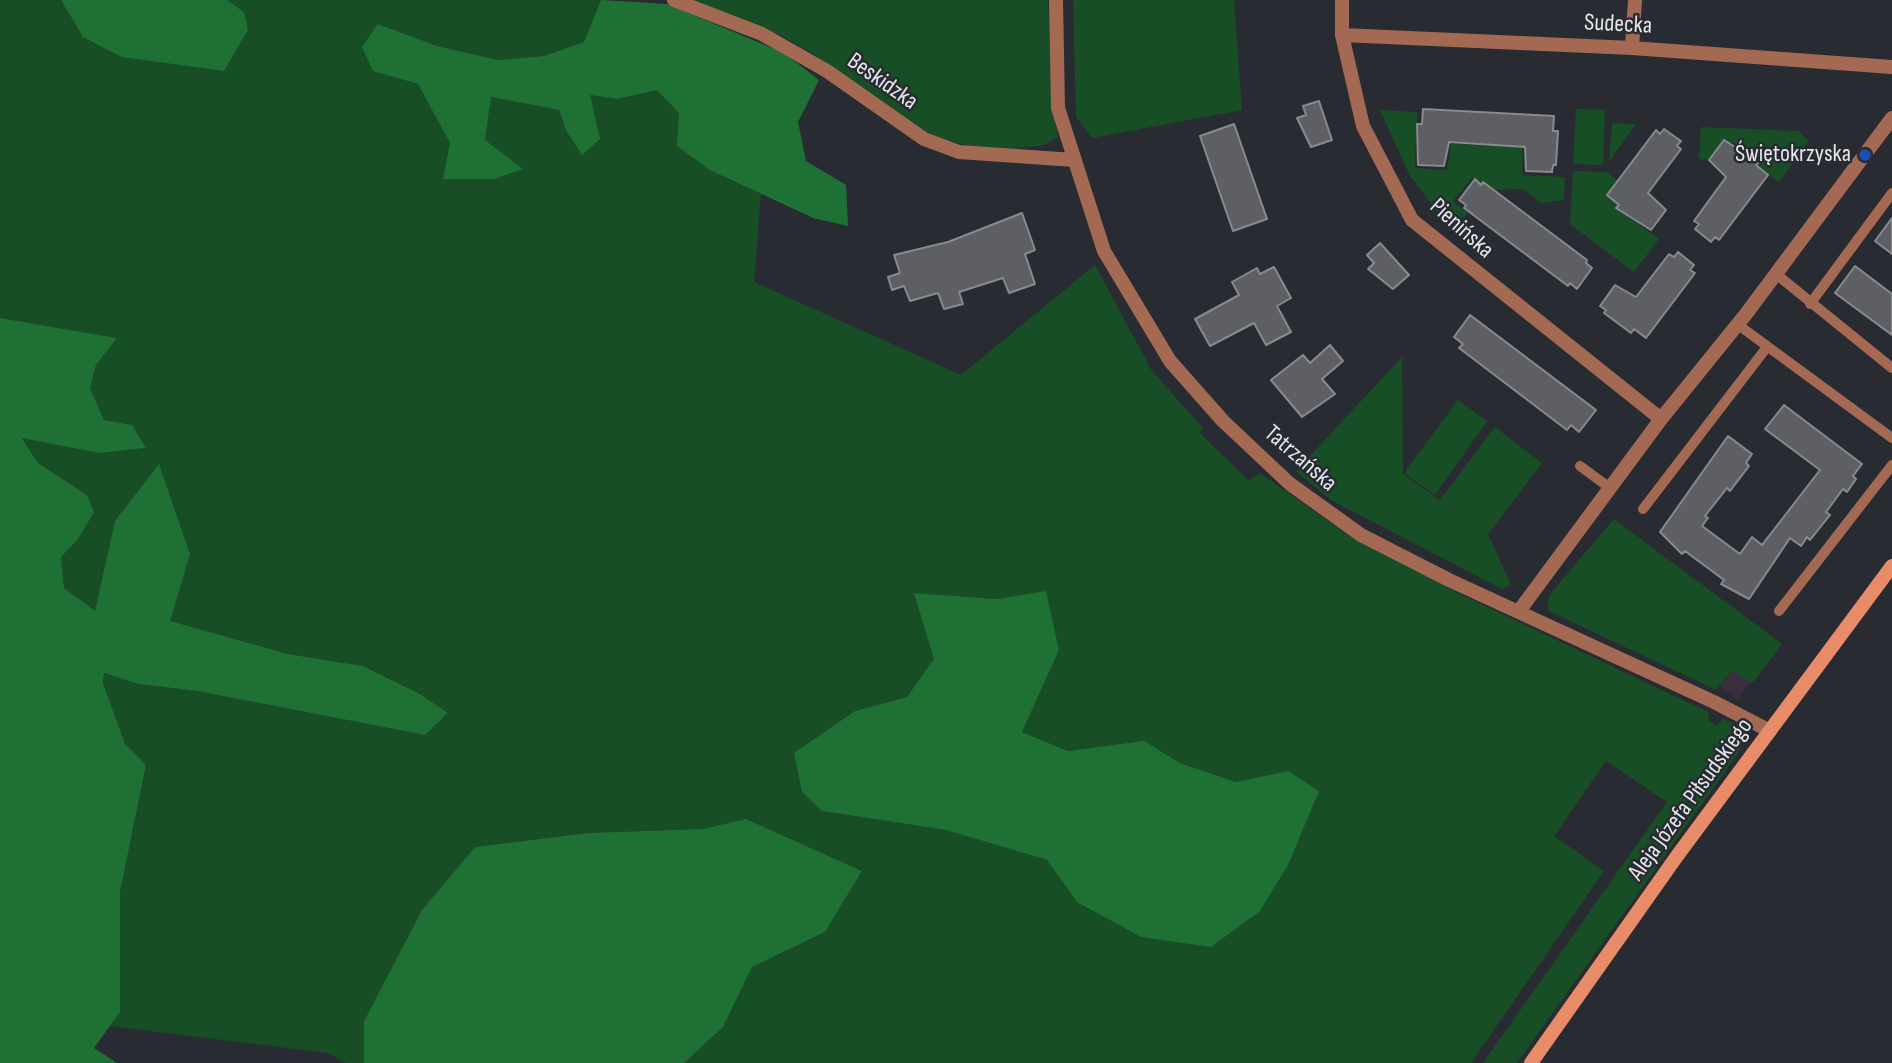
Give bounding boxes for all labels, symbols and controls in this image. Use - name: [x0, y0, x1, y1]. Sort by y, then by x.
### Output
- street label: Sudecka: [1583, 9, 1653, 41]
- street label: Beskidzka: [841, 47, 923, 117]
- place label: Świętokrzyska: [1735, 141, 1851, 169]
- marker: Świętokrzyska: [1857, 147, 1873, 163]
- street label: Pienińska: [1423, 193, 1499, 265]
- street label: Tatrzańska: [1258, 420, 1342, 498]
- street label: Aleja Józefa Piłsudskiego: [1622, 713, 1760, 887]

